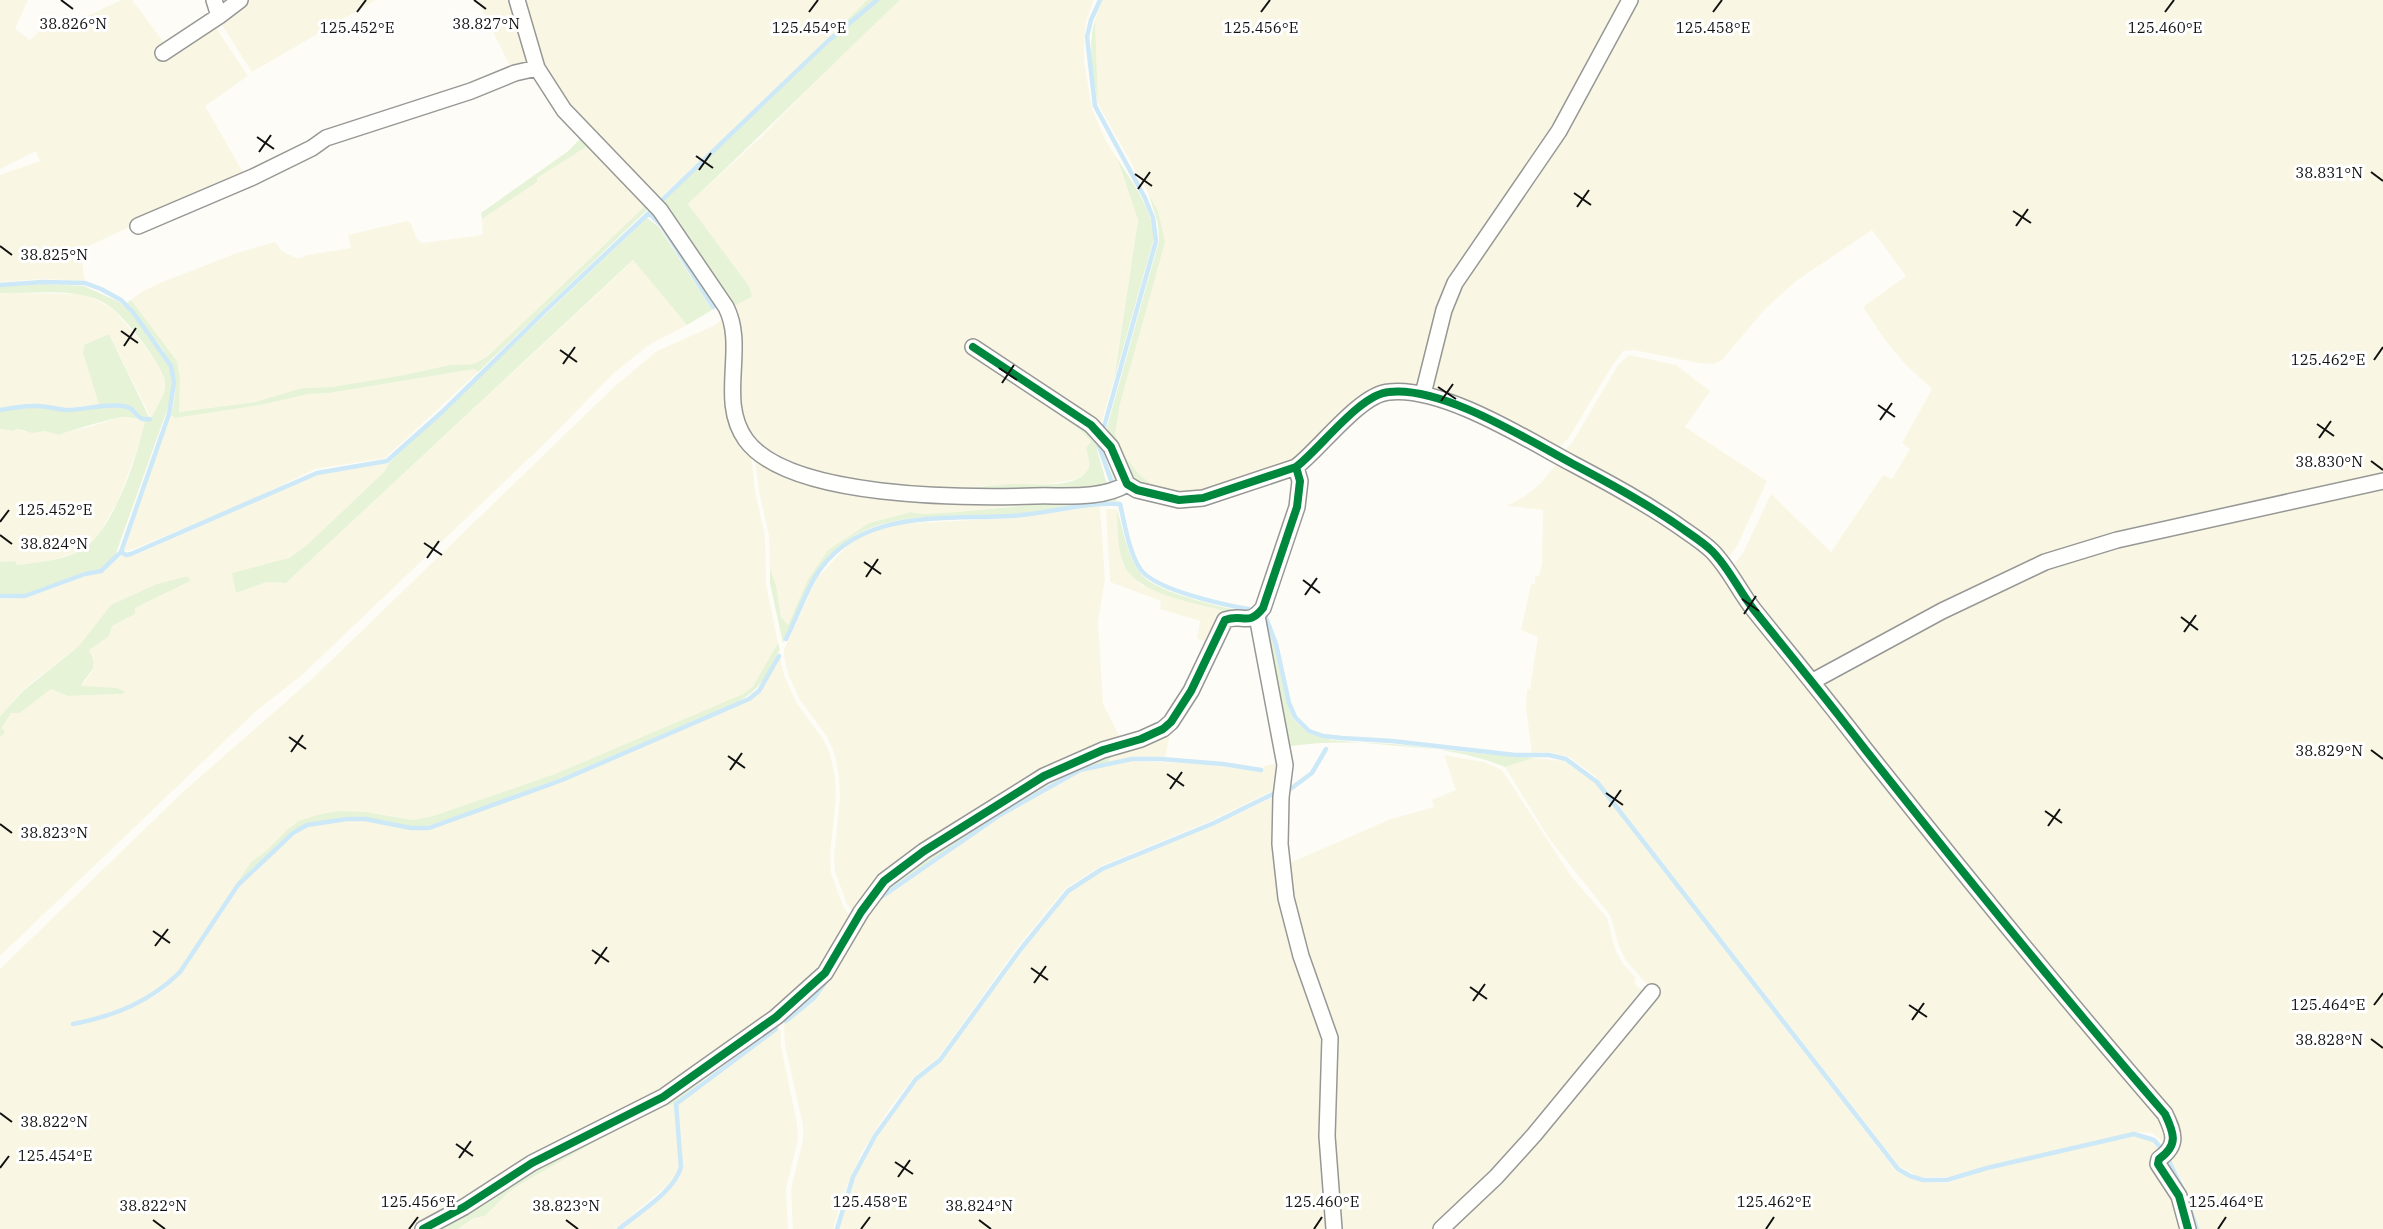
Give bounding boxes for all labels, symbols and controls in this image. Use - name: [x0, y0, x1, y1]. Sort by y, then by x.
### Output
- text: 38.826°N: [39, 14, 107, 33]
- text: 38.827°N: [452, 14, 520, 33]
- text: 125.452°E: [320, 18, 394, 37]
- text: 125.454°E: [772, 18, 846, 37]
- text: 125.456°E: [1224, 18, 1298, 37]
- text: 125.458°E: [1676, 18, 1750, 37]
- text: 125.460°E: [2128, 18, 2202, 37]
- text: 38.831°N: [2295, 163, 2363, 182]
- text: 38.825°N: [20, 245, 88, 264]
- text: 125.462°E: [2291, 350, 2365, 369]
- text: 38.830°N: [2295, 452, 2363, 471]
- text: 125.452°E: [18, 500, 92, 519]
- text: 38.824°N: [20, 534, 88, 553]
- text: 38.829°N: [2295, 741, 2363, 760]
- text: 38.823°N: [20, 823, 88, 842]
- text: 125.464°E: [2291, 995, 2365, 1014]
- text: 38.828°N: [2295, 1030, 2363, 1049]
- text: 38.822°N: [20, 1112, 88, 1131]
- text: 125.454°E: [18, 1146, 92, 1165]
- text: 125.456°E: [381, 1192, 455, 1211]
- text: 125.458°E: [833, 1192, 907, 1211]
- text: 125.460°E: [1285, 1192, 1359, 1211]
- text: 125.462°E: [1737, 1192, 1811, 1211]
- text: 125.464°E: [2189, 1192, 2263, 1211]
- text: 38.822°N: [119, 1196, 187, 1215]
- text: 38.823°N: [532, 1196, 600, 1215]
- text: 38.824°N: [945, 1196, 1013, 1215]

